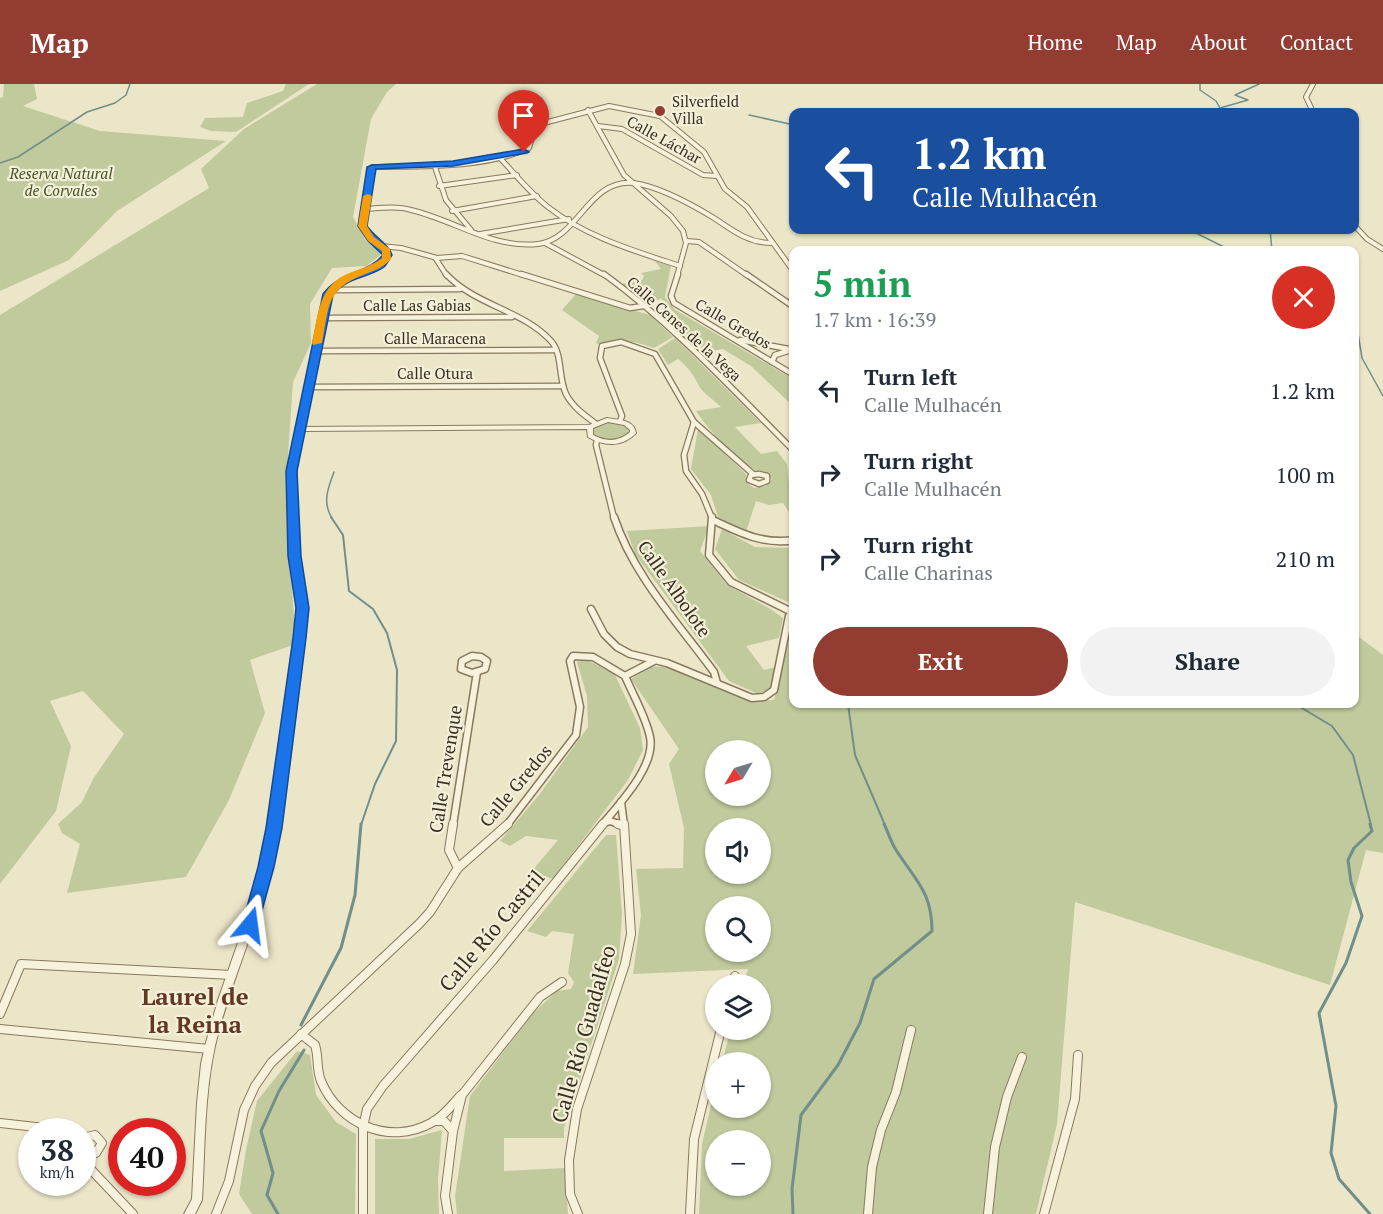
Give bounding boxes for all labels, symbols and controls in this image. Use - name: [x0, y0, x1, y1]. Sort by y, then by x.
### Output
- text: Map: [30, 24, 89, 61]
- text: Home: [1027, 28, 1083, 56]
- text: Map: [1116, 28, 1157, 56]
- text: About: [1190, 28, 1247, 56]
- text: Contact: [1280, 28, 1353, 56]
- pin: [498, 90, 549, 152]
- place label: Silverfield Villa: [672, 91, 739, 128]
- icon: arrive: [507, 99, 540, 132]
- marker: Silverfield Villa: [653, 104, 667, 118]
- street label: Calle Láchar: [624, 110, 706, 168]
- text: 1.2 km: [912, 125, 1047, 181]
- icon: left: [813, 132, 891, 210]
- park label: Reserva Natural de Corvales: [8, 163, 113, 200]
- text: Calle Mulhacén: [912, 179, 1098, 215]
- text: 5 min: [813, 260, 911, 307]
- button: close: [1272, 266, 1335, 329]
- street label: Calle Cenes de la Vega: [623, 271, 747, 385]
- street label: Calle Gredos: [692, 293, 775, 353]
- street label: Calle Las Gabias: [363, 295, 471, 315]
- text: 1.7 km · 16:39: [813, 306, 936, 333]
- street label: Calle Maracena: [384, 328, 486, 348]
- text: Turn left: [864, 362, 957, 391]
- street label: Calle Otura: [397, 363, 473, 383]
- icon: left: [813, 374, 846, 407]
- text: 1.2 km: [1270, 376, 1335, 405]
- text: Calle Mulhacén: [864, 391, 1002, 418]
- text: Turn right: [864, 446, 973, 475]
- icon: right: [813, 458, 846, 491]
- text: 100 m: [1275, 460, 1335, 489]
- text: Calle Mulhacén: [864, 475, 1002, 502]
- text: Turn right: [864, 530, 973, 559]
- street label: Calle Albolote: [633, 535, 717, 642]
- icon: right: [813, 542, 846, 575]
- text: 210 m: [1275, 544, 1335, 573]
- text: Calle Charinas: [864, 559, 993, 586]
- button: Exit: [813, 627, 1068, 696]
- button: Share: [1080, 627, 1335, 696]
- street label: Calle Trevenque: [423, 703, 467, 834]
- street label: Calle Gredos: [474, 739, 557, 832]
- north arrow: [705, 740, 771, 806]
- map controls: [705, 740, 771, 1196]
- button: sound: [705, 818, 771, 884]
- street label: Calle Río Castril: [432, 864, 550, 997]
- position arrow: [218, 893, 282, 957]
- button: search: [705, 896, 771, 962]
- street label: Calle Río Guadalfeo: [544, 942, 622, 1126]
- button: layers: [705, 974, 771, 1040]
- district label: Laurel de la Reina: [141, 980, 249, 1040]
- button: +: [705, 1052, 771, 1118]
- speed limit sign: 40: [108, 1118, 186, 1196]
- text: 38: [40, 1130, 74, 1170]
- button: −: [705, 1130, 771, 1196]
- text: km/h: [40, 1162, 74, 1182]

